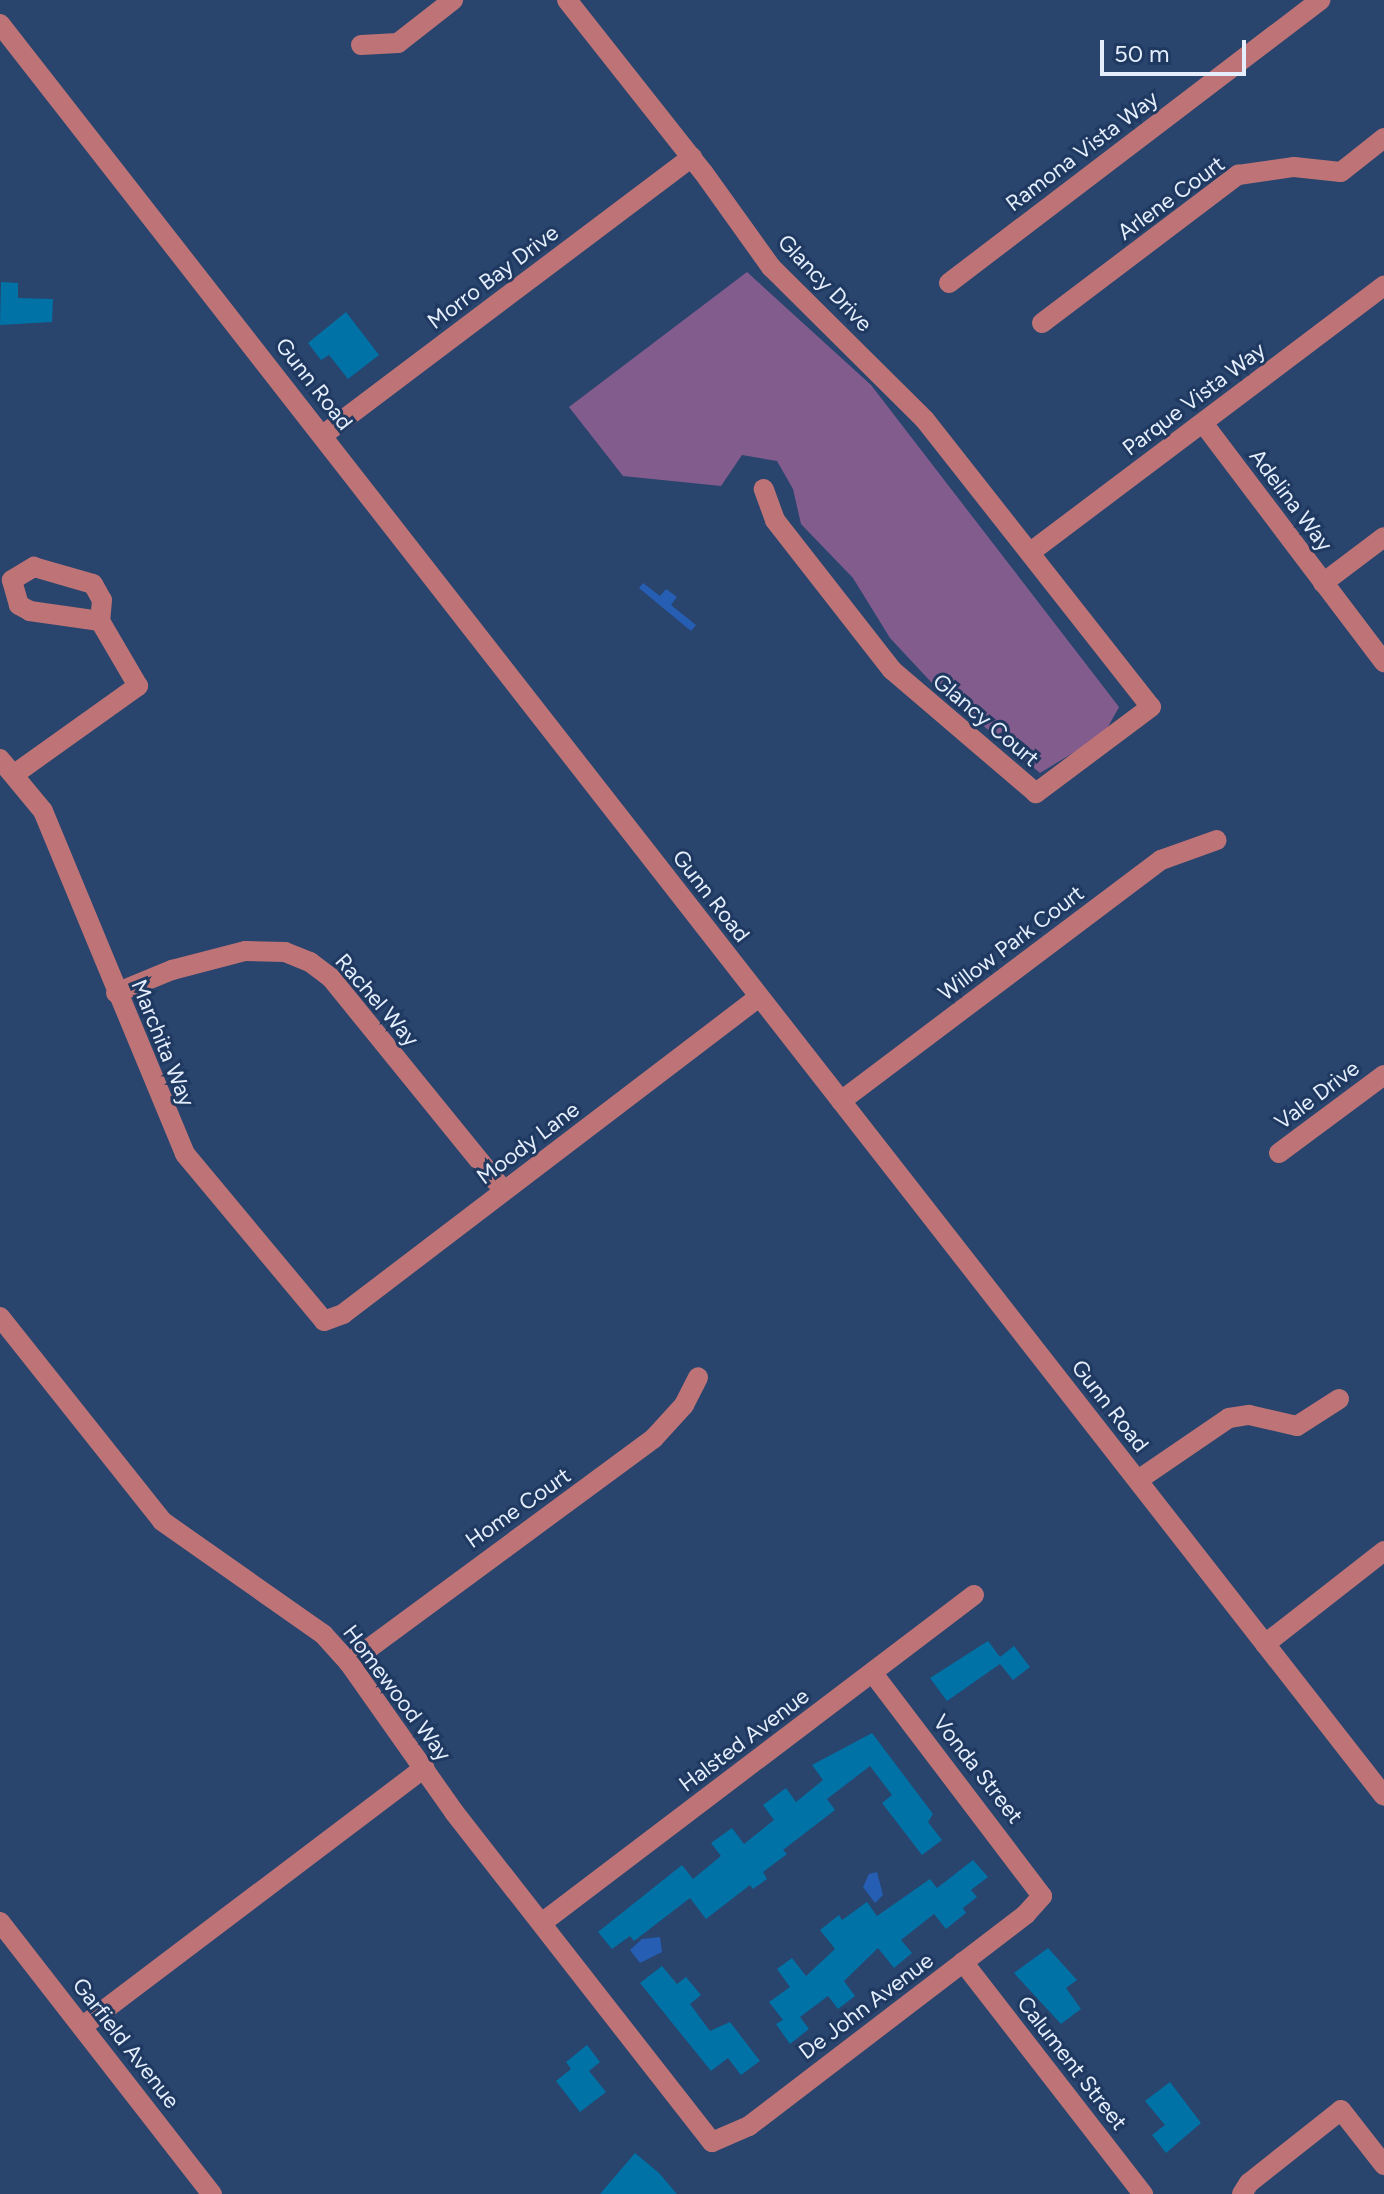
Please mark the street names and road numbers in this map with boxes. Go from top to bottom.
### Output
street label: Ramona Vista Way [1001,85,1163,217]
street label: Arlene Court [1112,150,1230,246]
street label: Morro Bay Drive [422,219,564,335]
street label: Glancy Drive [772,229,878,337]
street label: Gunn Road [270,333,358,435]
street label: Parque Vista Way [1117,337,1271,461]
street label: Adelina Way [1244,444,1338,556]
street label: Glancy Court [928,668,1044,772]
street label: Gunn Road [667,845,755,947]
street label: Willow Park Court [933,880,1089,1006]
street label: Rachel Way [330,948,424,1052]
street label: Marchita Way [126,976,200,1110]
street label: Vale Drive [1270,1055,1364,1135]
street label: Moody Lane [472,1096,584,1190]
street label: Gunn Road [1066,1355,1154,1457]
street label: Home Court [460,1462,576,1554]
street label: Homewood Way [337,1620,457,1766]
street label: Halsted Avenue [674,1683,814,1797]
street label: Vonda Street [927,1709,1029,1829]
street label: De John Avenue [794,1947,938,2065]
street label: Garfield Avenue [67,1973,185,2113]
street label: Calument Street [1012,1991,1132,2135]

